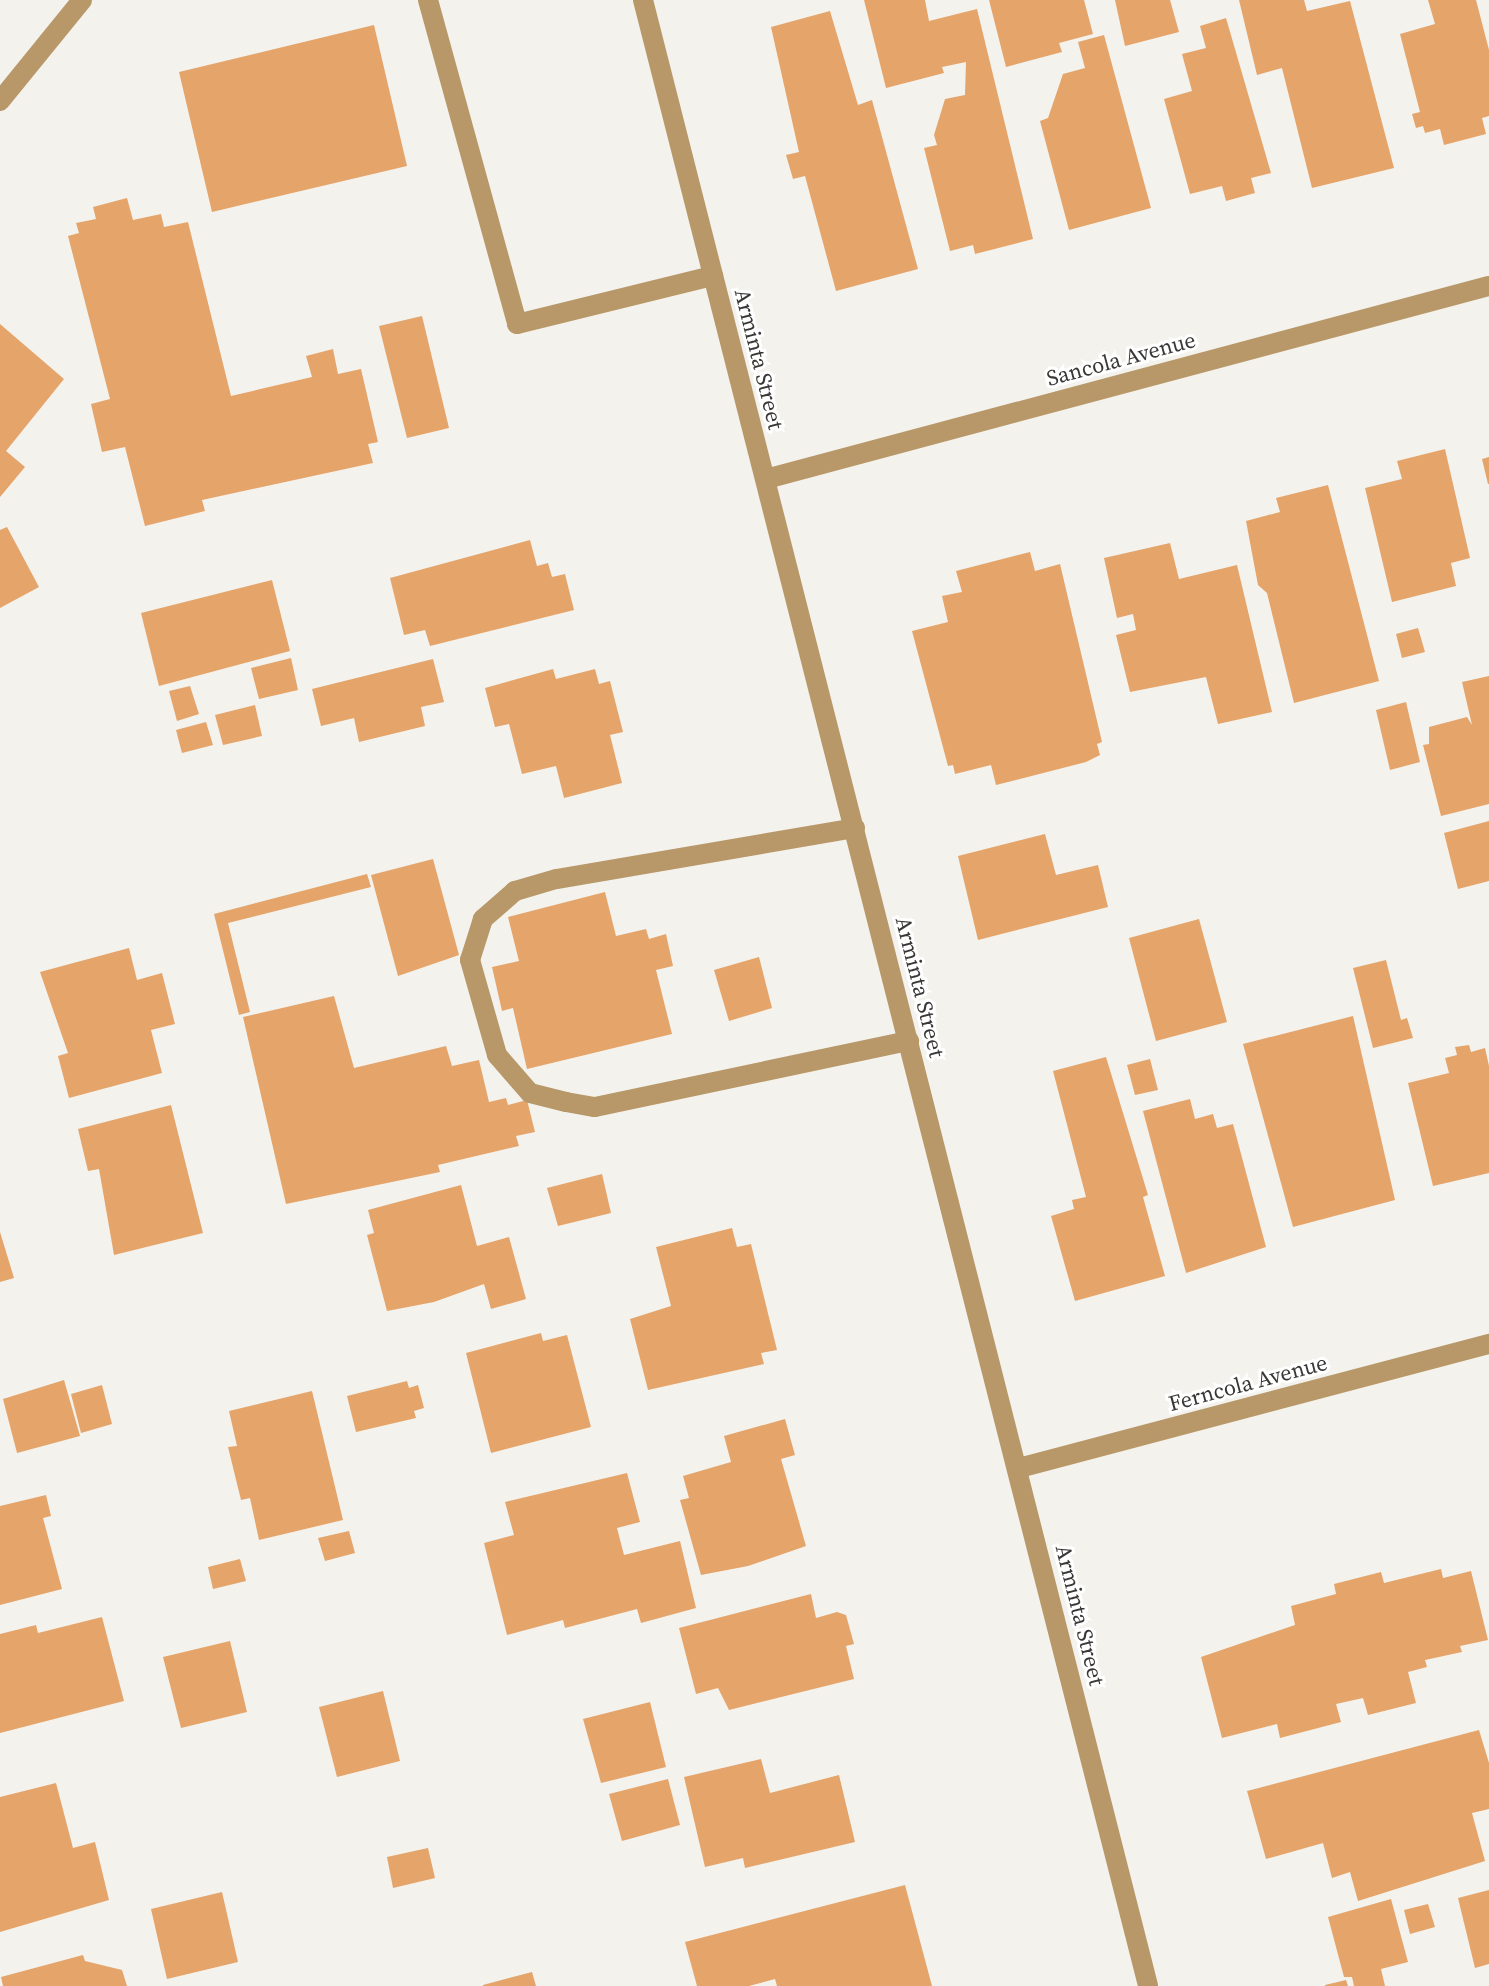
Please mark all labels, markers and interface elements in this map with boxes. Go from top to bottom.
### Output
street label: Arminta Street [729,286,789,432]
street label: Sancola Avenue [1044,326,1198,392]
street label: Arminta Street [890,914,950,1060]
street label: Ferncola Avenue [1166,1349,1330,1417]
street label: Arminta Street [1050,1542,1110,1688]

